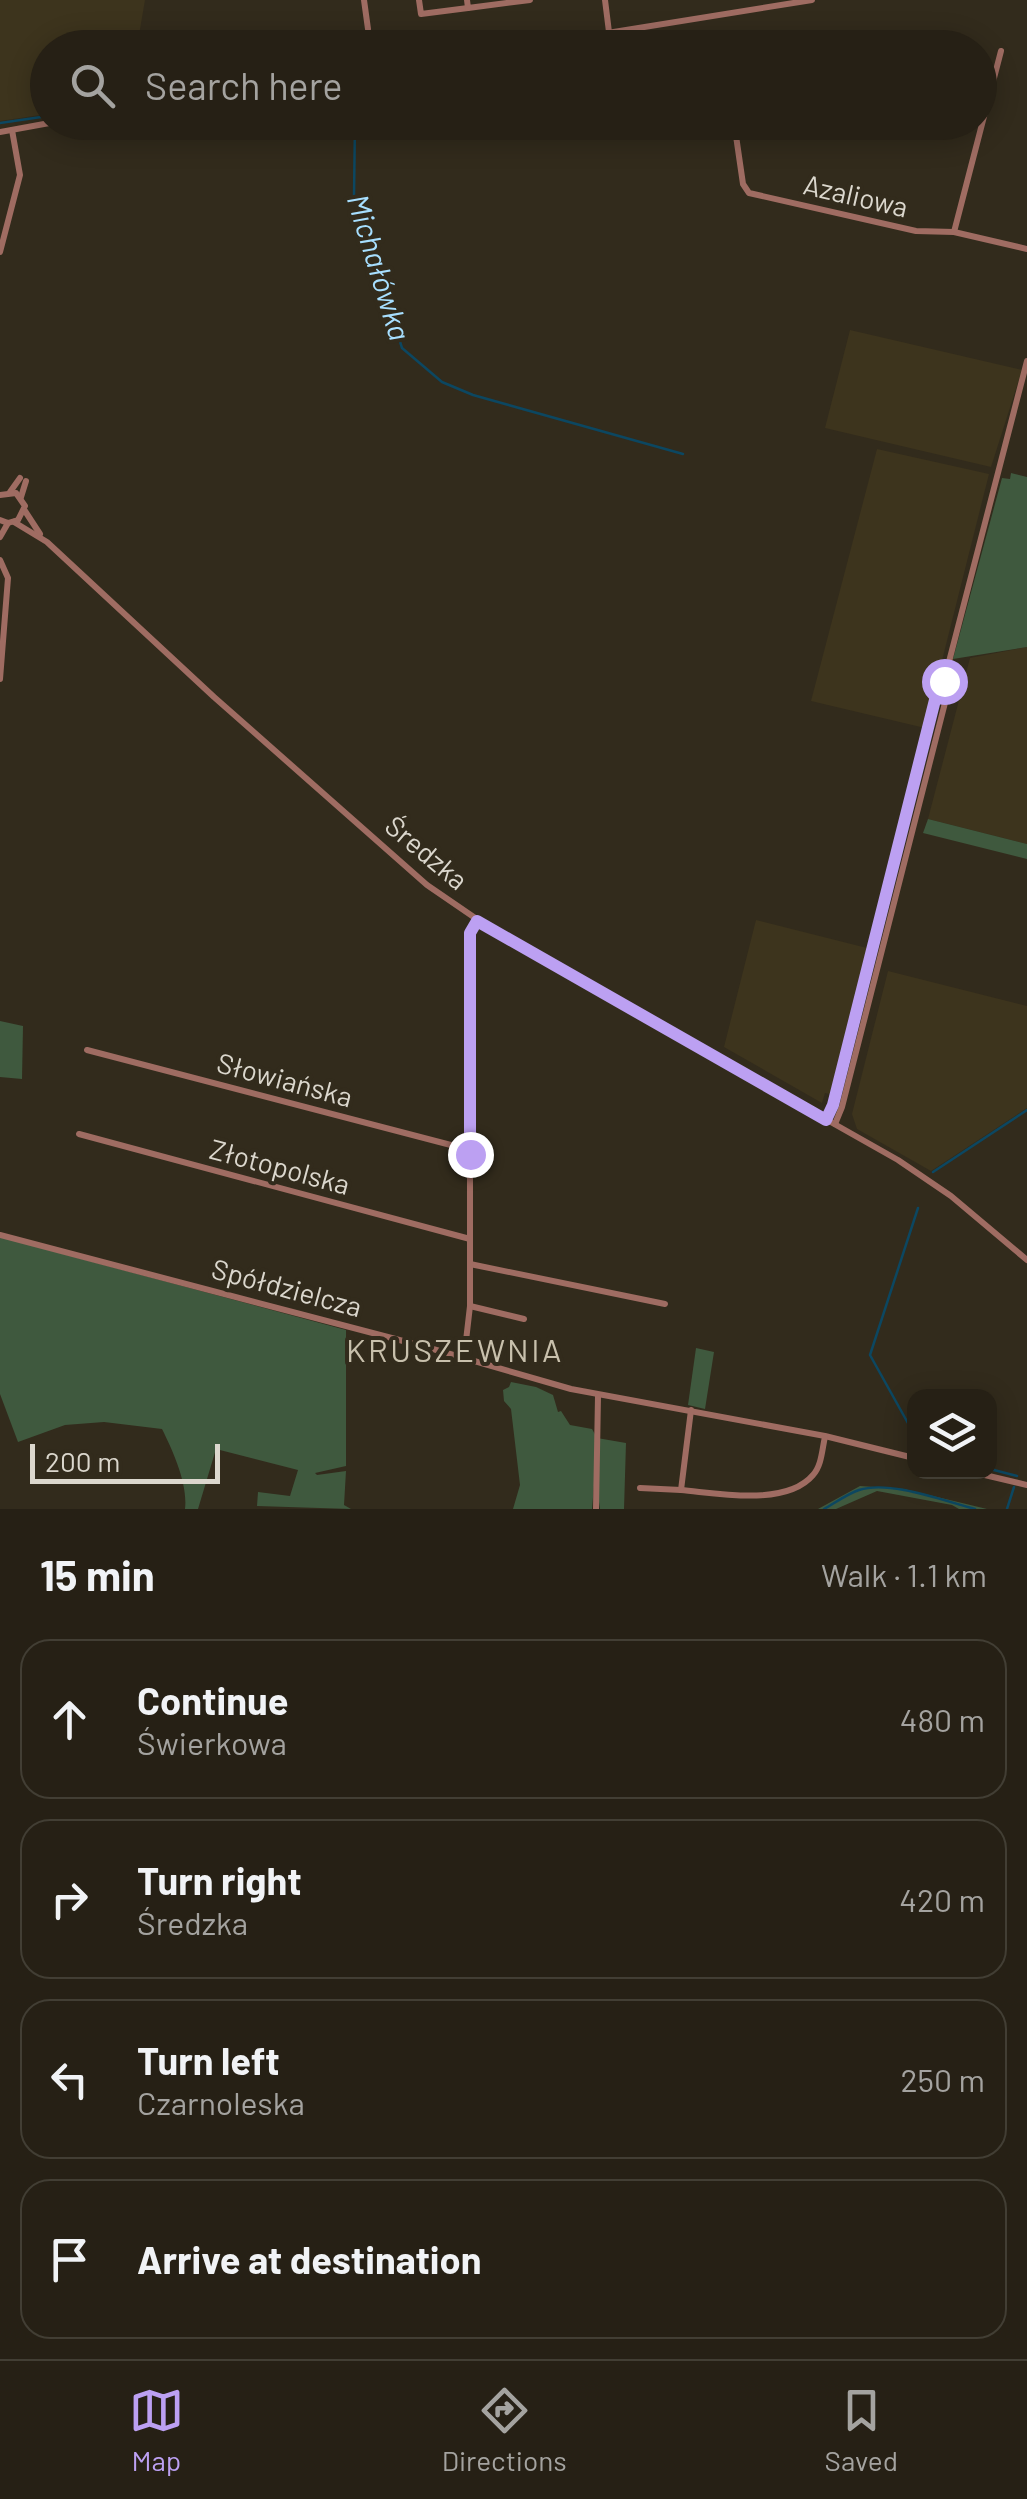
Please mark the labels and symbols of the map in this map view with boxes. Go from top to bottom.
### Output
street label: Azaliowa [800,166,912,224]
water label: Michałówka [341,190,419,344]
route start [922,659,968,705]
street label: Średzka [379,808,475,896]
street label: Słowiańska [214,1045,356,1113]
street label: Złotopolska [206,1131,354,1201]
route end [448,1132,494,1178]
street label: Spółdzielcza [208,1251,366,1323]
district label: KRUSZEWNIA [346,1330,564,1368]
scale bar [30,1439,220,1484]

